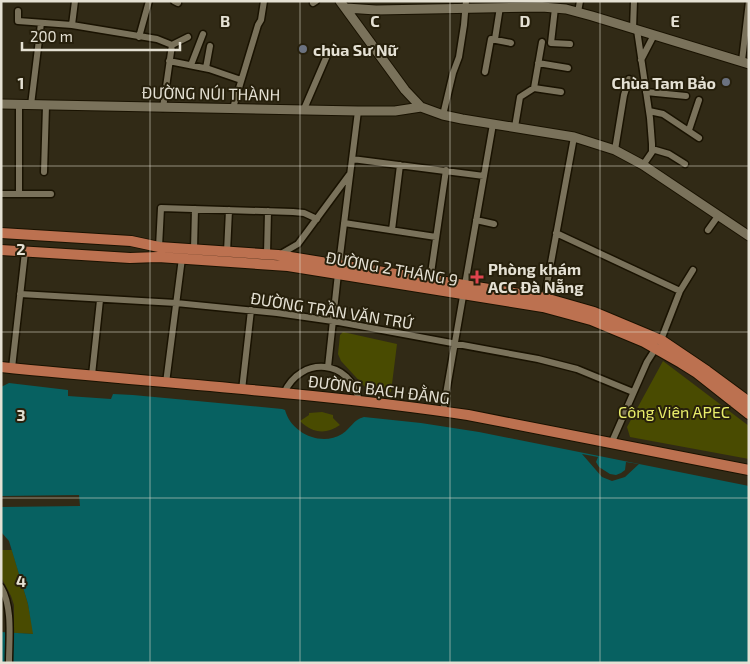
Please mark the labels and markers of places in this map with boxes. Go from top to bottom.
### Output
place label: chùa Sư Nữ [313,40,399,59]
marker: chùa Sư Nữ [297,43,309,55]
place label: Chùa Tam Bảo [612,73,716,92]
marker: Chùa Tam Bảo [720,76,732,88]
place label: Phòng khám ACC Đà Nẵng [488,259,584,296]
marker: Phòng khám ACC Đà Nẵng [470,270,484,284]

